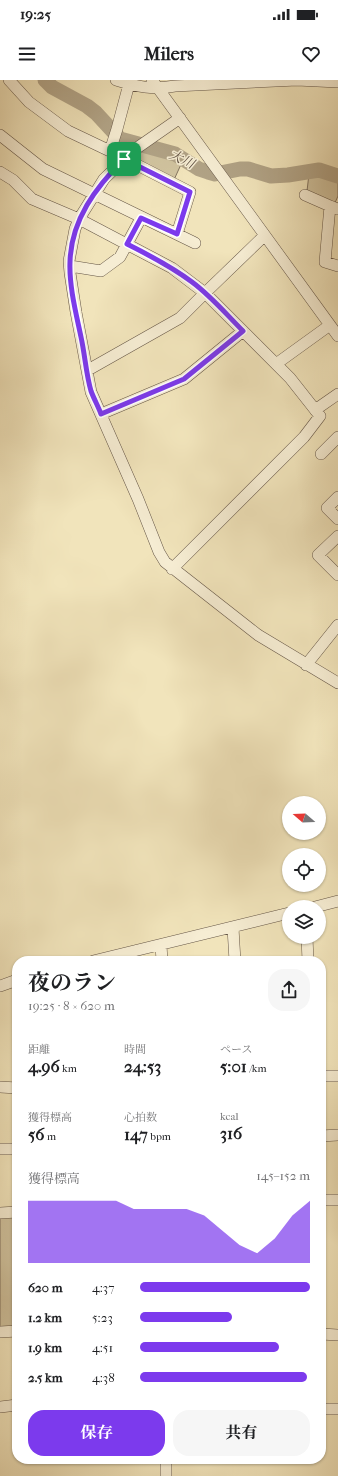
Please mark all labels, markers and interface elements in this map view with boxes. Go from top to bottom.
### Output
text: 19:25 [20,5,51,23]
icon: menu [16,43,38,65]
icon: heart [300,43,322,65]
text: Milers [144,44,194,65]
pin [107,142,141,176]
water label: 大川 [167,147,199,172]
icon: arrive [113,148,135,170]
north arrow [282,796,326,840]
map controls [282,796,326,944]
button: locate [282,848,326,892]
button: layers [282,900,326,944]
button: share [268,969,310,1011]
text: 夜のラン [28,970,116,996]
text: 19:25 · 8 × 620 m [28,998,115,1013]
text: 距離 [28,1043,50,1056]
text: 時間 [124,1043,146,1056]
text: ペース [220,1043,252,1056]
text: 4.96 [28,1056,60,1076]
text: 24:53 [124,1056,161,1076]
text: 5:01 [220,1056,247,1076]
text: km [60,1062,77,1075]
text: /km [247,1062,267,1075]
text: kcal [220,1110,239,1123]
text: 獲得標高 [28,1111,72,1124]
text: 心拍数 [124,1111,157,1124]
text: 316 [220,1123,242,1143]
text: 56 [28,1124,45,1144]
text: 147 [124,1124,148,1144]
text: m [45,1130,56,1143]
text: bpm [148,1130,171,1143]
text: 145–152 m [256,1168,310,1183]
text: 獲得標高 [28,1171,80,1186]
text: 620 m [28,1280,63,1295]
text: 4:37 [92,1280,114,1295]
text: 1.2 km [28,1310,62,1325]
text: 5:23 [92,1310,113,1325]
text: 1.9 km [28,1340,62,1355]
text: 4:51 [92,1340,113,1355]
text: 2.5 km [28,1370,63,1385]
text: 4:38 [92,1370,115,1385]
button: 保存 [28,1410,165,1456]
button: 共有 [173,1410,310,1456]

